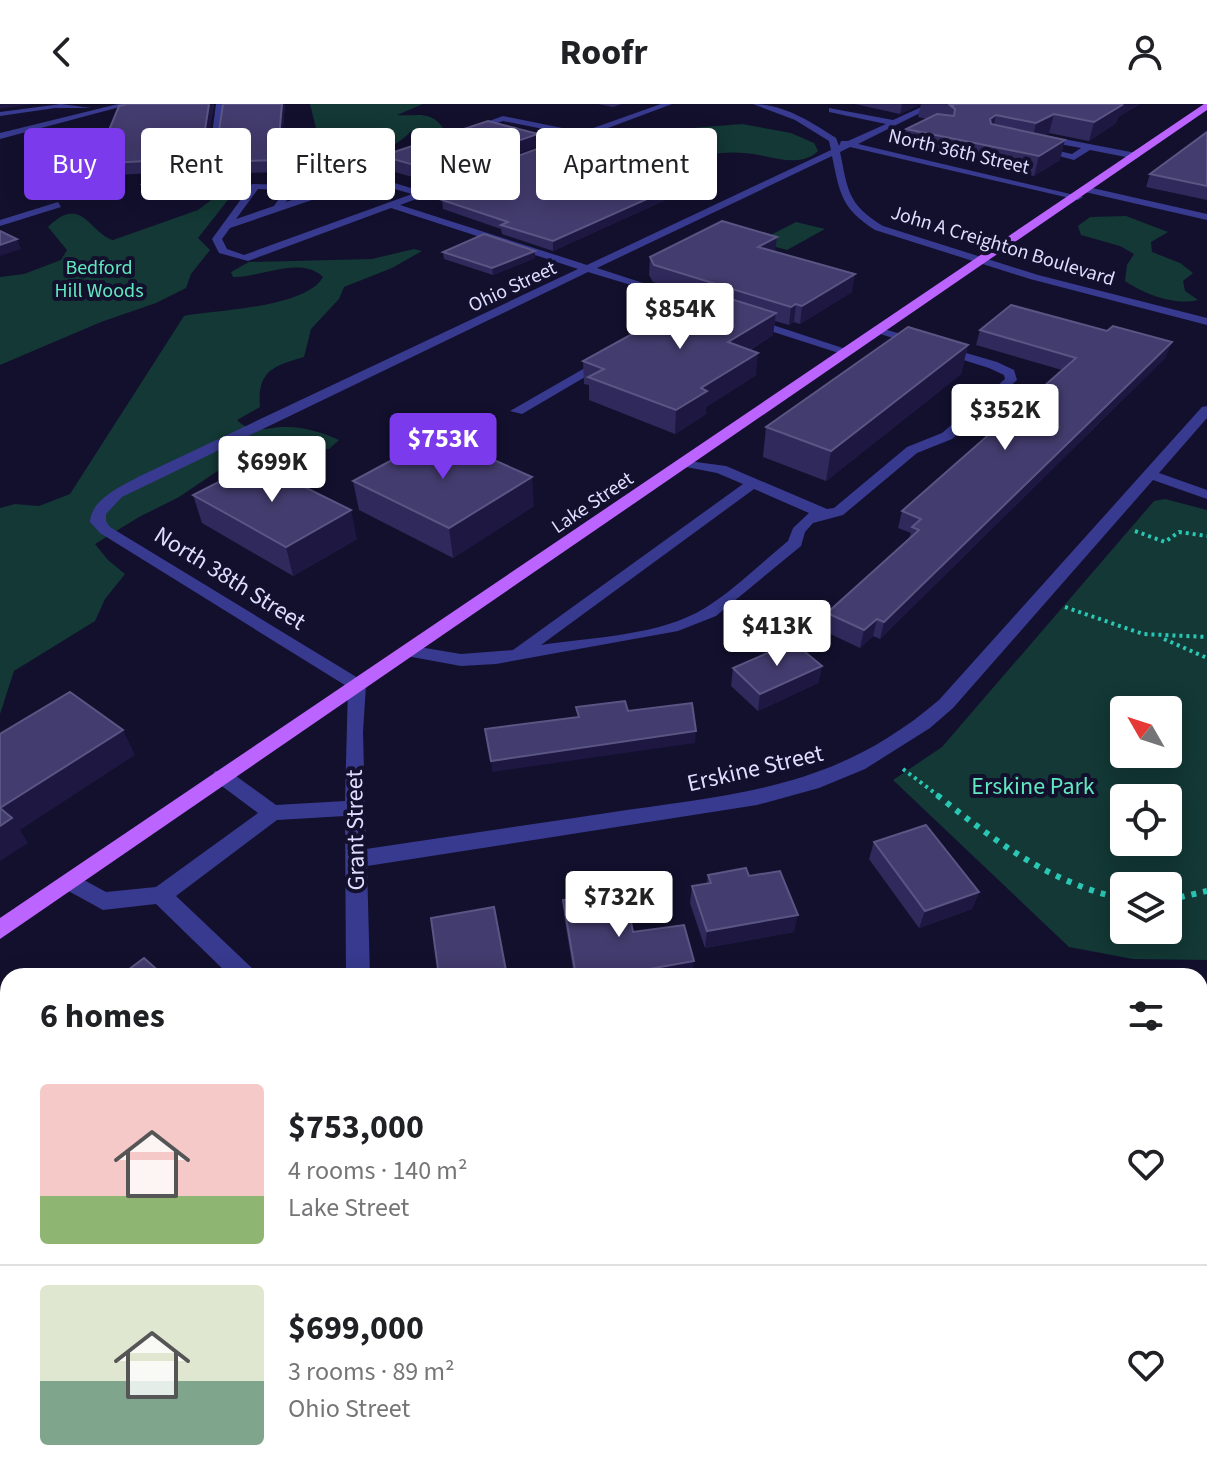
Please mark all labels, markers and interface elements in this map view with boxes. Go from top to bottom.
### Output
text: Roofr [559,27,648,78]
icon: back [40,30,84,74]
icon: person [1123,30,1167,74]
street label: North 36th Street [885,122,1032,182]
chip: Buy [24,128,125,200]
chip: Rent [141,128,251,200]
chip: Filters [267,128,395,200]
chip: New [411,128,520,200]
chip: Apartment [536,128,717,200]
street label: John A Creighton Boulevard [887,199,1118,293]
park label: Bedford Hill Woods [54,254,144,305]
street label: Ohio Street [464,254,561,319]
pin: $854K [624,283,736,351]
text: $854K [645,290,715,327]
pin: $352K [949,384,1061,452]
text: $352K [970,391,1040,428]
pin: $753K [387,413,499,481]
text: $753K [408,420,478,457]
pin: $699K [216,436,328,504]
text: $699K [237,443,307,480]
street label: Lake Street [546,465,639,541]
street label: North 38th Street [147,518,312,639]
pin: $413K [721,600,833,668]
text: $413K [742,607,812,644]
north arrow [1110,696,1182,768]
map controls [1110,696,1182,944]
street label: Erskine Street [684,736,827,801]
street label: Grant Street [337,769,374,891]
park label: Erskine Park [971,769,1095,804]
button: locate [1110,784,1182,856]
pin: $732K [563,871,675,939]
button: layers [1110,872,1182,944]
text: $732K [584,878,654,915]
text: 6 homes [40,992,165,1041]
icon: filters [1124,994,1168,1038]
text: $753,000 [288,1103,424,1152]
icon: home [104,1116,200,1212]
icon: heart [1124,1142,1168,1186]
text: 4 rooms · 140 m² [288,1152,467,1189]
text: Lake Street [288,1189,409,1226]
text: $699,000 [288,1304,424,1353]
icon: home [104,1317,200,1413]
icon: heart [1124,1343,1168,1387]
text: 3 rooms · 89 m² [288,1353,455,1390]
text: Ohio Street [288,1390,410,1427]

